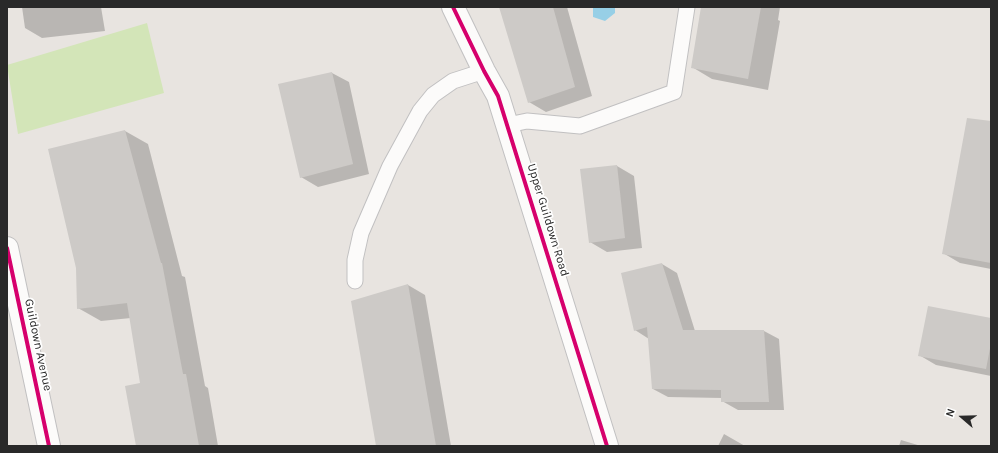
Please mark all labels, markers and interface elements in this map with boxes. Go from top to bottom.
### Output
street label: Upper Guildown Road [524,162,572,278]
street label: Guildown Avenue [21,298,55,392]
north arrow [942,397,982,437]
text: N [943,407,958,419]

